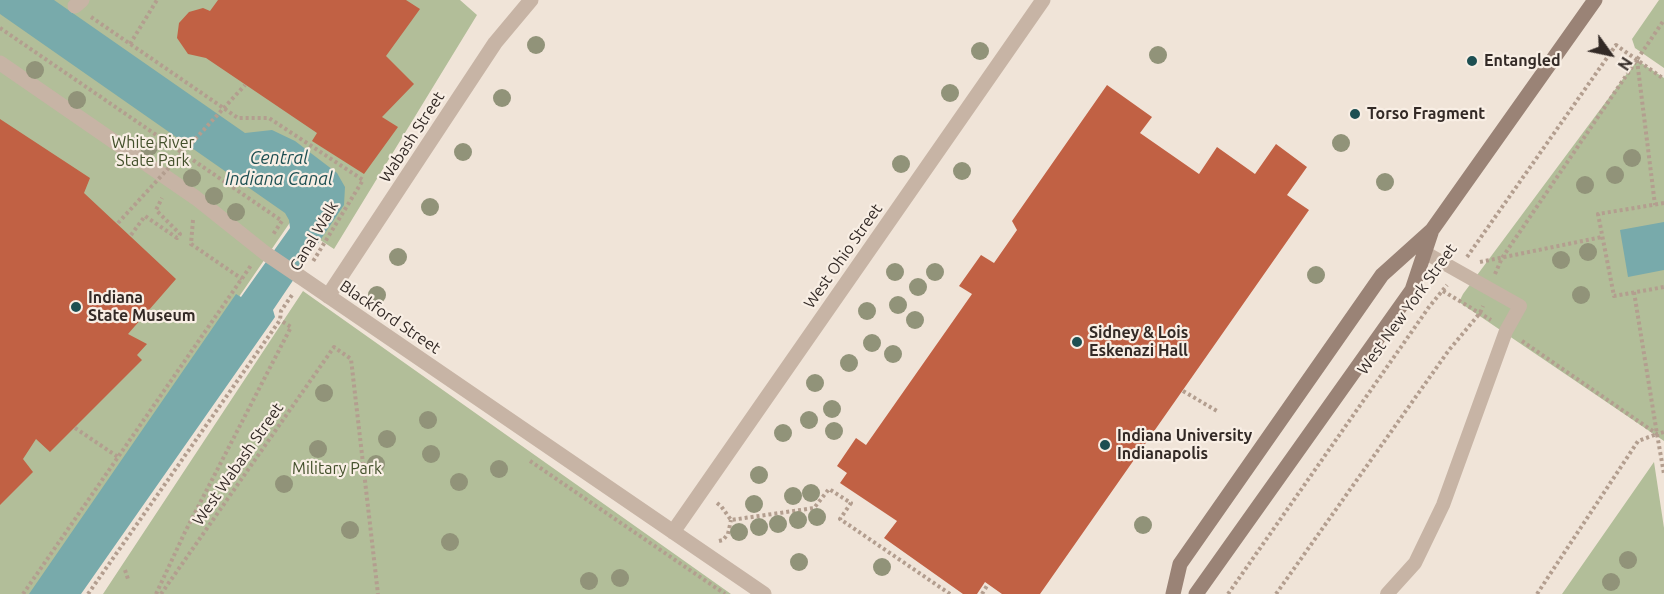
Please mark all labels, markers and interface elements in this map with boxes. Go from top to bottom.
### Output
north arrow [1580,24,1640,84]
place label: Entangled [1484,51,1561,71]
marker: Entangled [1465,54,1479,68]
text: N [1614,54,1636,74]
street label: Wabash Street [375,88,449,186]
place label: Torso Fragment [1367,104,1485,124]
marker: Torso Fragment [1348,107,1362,121]
park label: White River State Park [111,133,195,171]
water label: Central Indiana Canal [225,147,333,190]
street label: Canal Walk [286,198,342,274]
street label: West Ohio Street [800,200,886,312]
street label: West New York Street [1353,240,1461,378]
street label: Blackford Street [336,276,444,358]
place label: Indiana State Museum [88,288,196,326]
marker: Indiana State Museum [69,300,83,314]
place label: Sidney & Lois Eskenazi Hall [1089,323,1188,361]
marker: Sidney & Lois Eskenazi Hall [1070,335,1084,349]
street label: West Wabash Street [189,399,287,529]
place label: Indiana University Indianapolis [1117,426,1252,464]
marker: Indiana University Indianapolis [1098,438,1112,452]
park label: Military Park [292,459,382,479]

